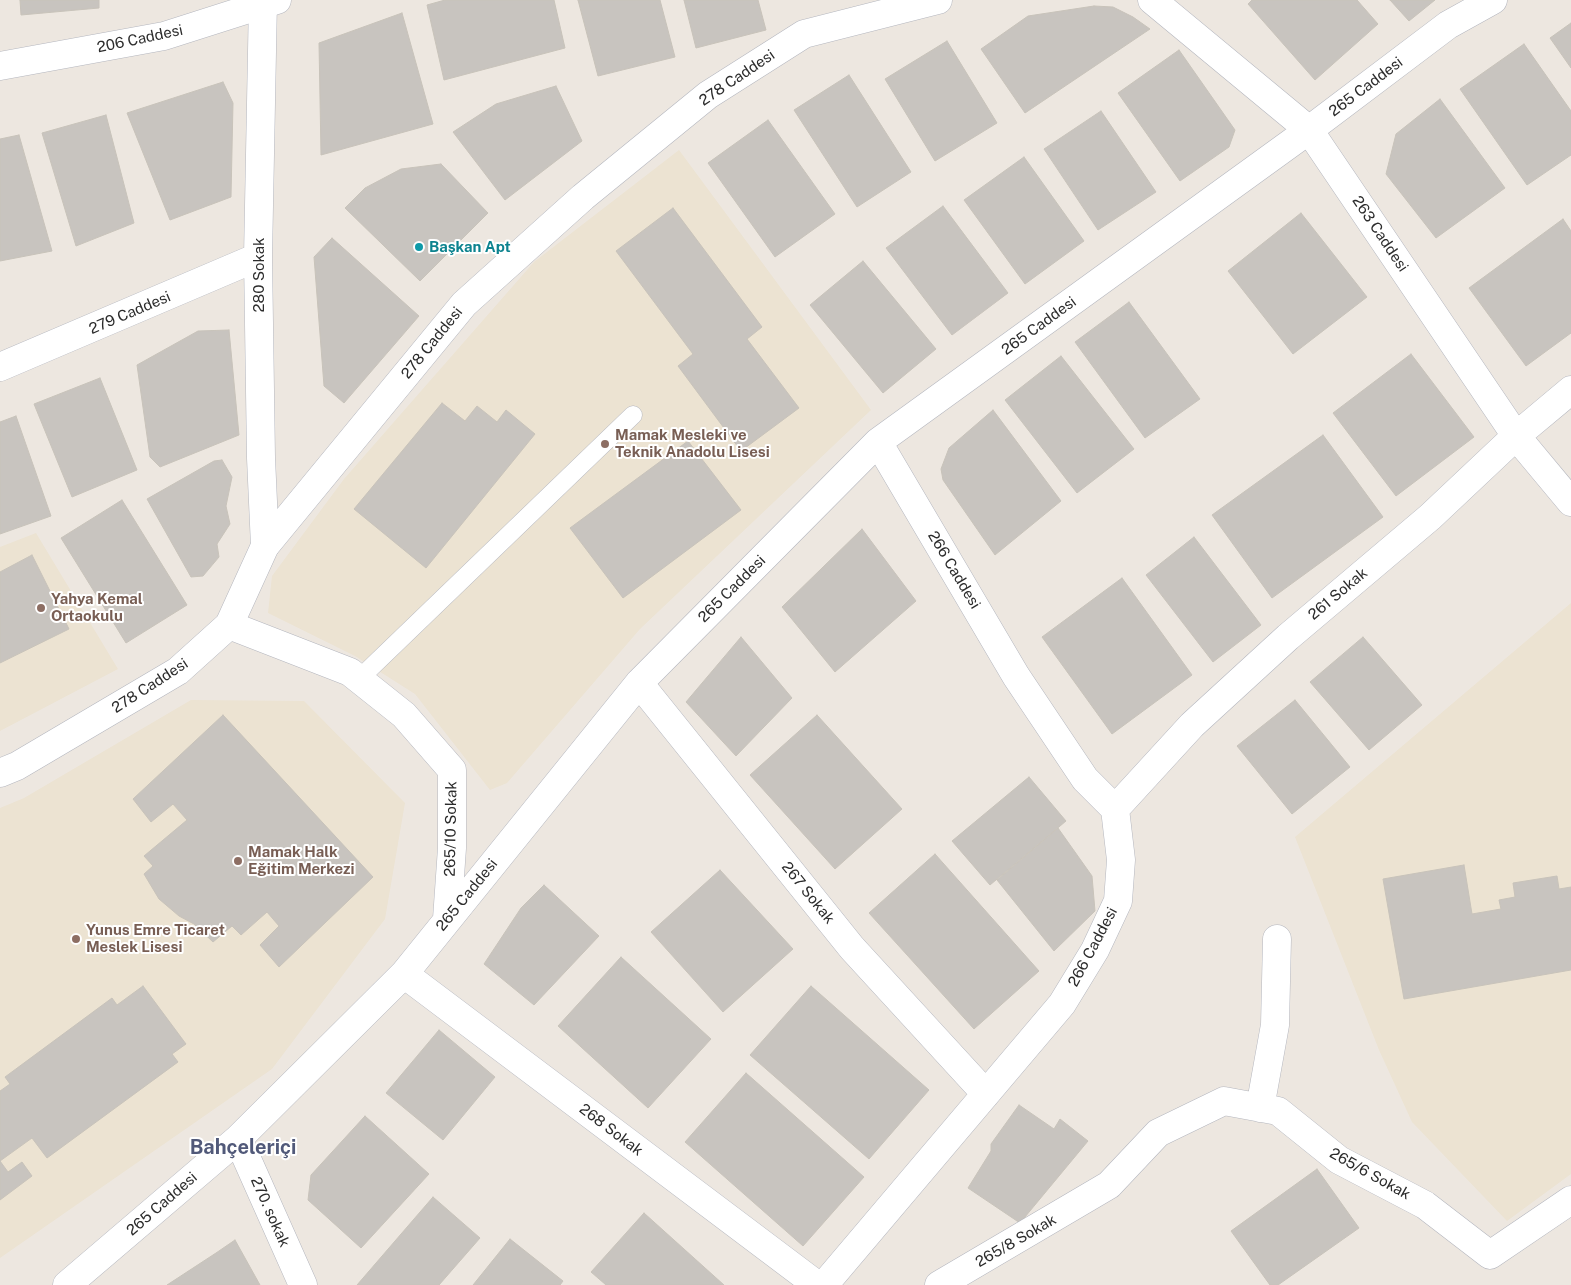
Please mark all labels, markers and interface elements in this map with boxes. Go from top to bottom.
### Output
street label: 206 Caddesi [95,21,185,57]
street label: 278 Caddesi [696,46,778,110]
street label: 265 Caddesi [1326,53,1406,121]
street label: 263 Caddesi [1348,193,1412,275]
street label: 280 Sokak [250,238,268,312]
place label: Başkan Apt [429,238,511,256]
marker: Başkan Apt [413,241,425,253]
street label: 279 Caddesi [87,288,173,338]
street label: 265 Caddesi [998,293,1080,359]
street label: 278 Caddesi [398,303,466,383]
place label: Mamak Mesleki ve Teknik Anadolu Lisesi [615,426,770,461]
marker: Mamak Mesleki ve Teknik Anadolu Lisesi [599,438,611,450]
street label: 266 Caddesi [924,528,984,612]
street label: 265 Caddesi [695,552,769,626]
street label: 261 Sokak [1305,564,1371,624]
place label: Yahya Kemal Ortaokulu [51,590,143,625]
marker: Yahya Kemal Ortaokulu [35,602,47,614]
street label: 278 Caddesi [109,655,191,717]
street label: 265/10 Sokak [441,781,461,877]
place label: Mamak Halk Eğitim Merkezi [248,843,354,878]
marker: Mamak Halk Eğitim Merkezi [232,855,244,867]
street label: 265 Caddesi [432,855,502,935]
street label: 267 Sokak [778,859,838,927]
street label: 266 Caddesi [1065,904,1121,990]
place label: Yunus Emre Ticaret Meslek Lisesi [86,921,225,956]
marker: Yunus Emre Ticaret Meslek Lisesi [70,933,82,945]
street label: 268 Sokak [576,1100,646,1160]
district label: Bahçeleriçi [190,1136,296,1160]
street label: 265/6 Sokak [1326,1144,1414,1204]
street label: 265 Caddesi [123,1168,201,1240]
street label: 270. sokak [247,1174,293,1250]
street label: 265/8 Sokak [973,1211,1059,1271]

